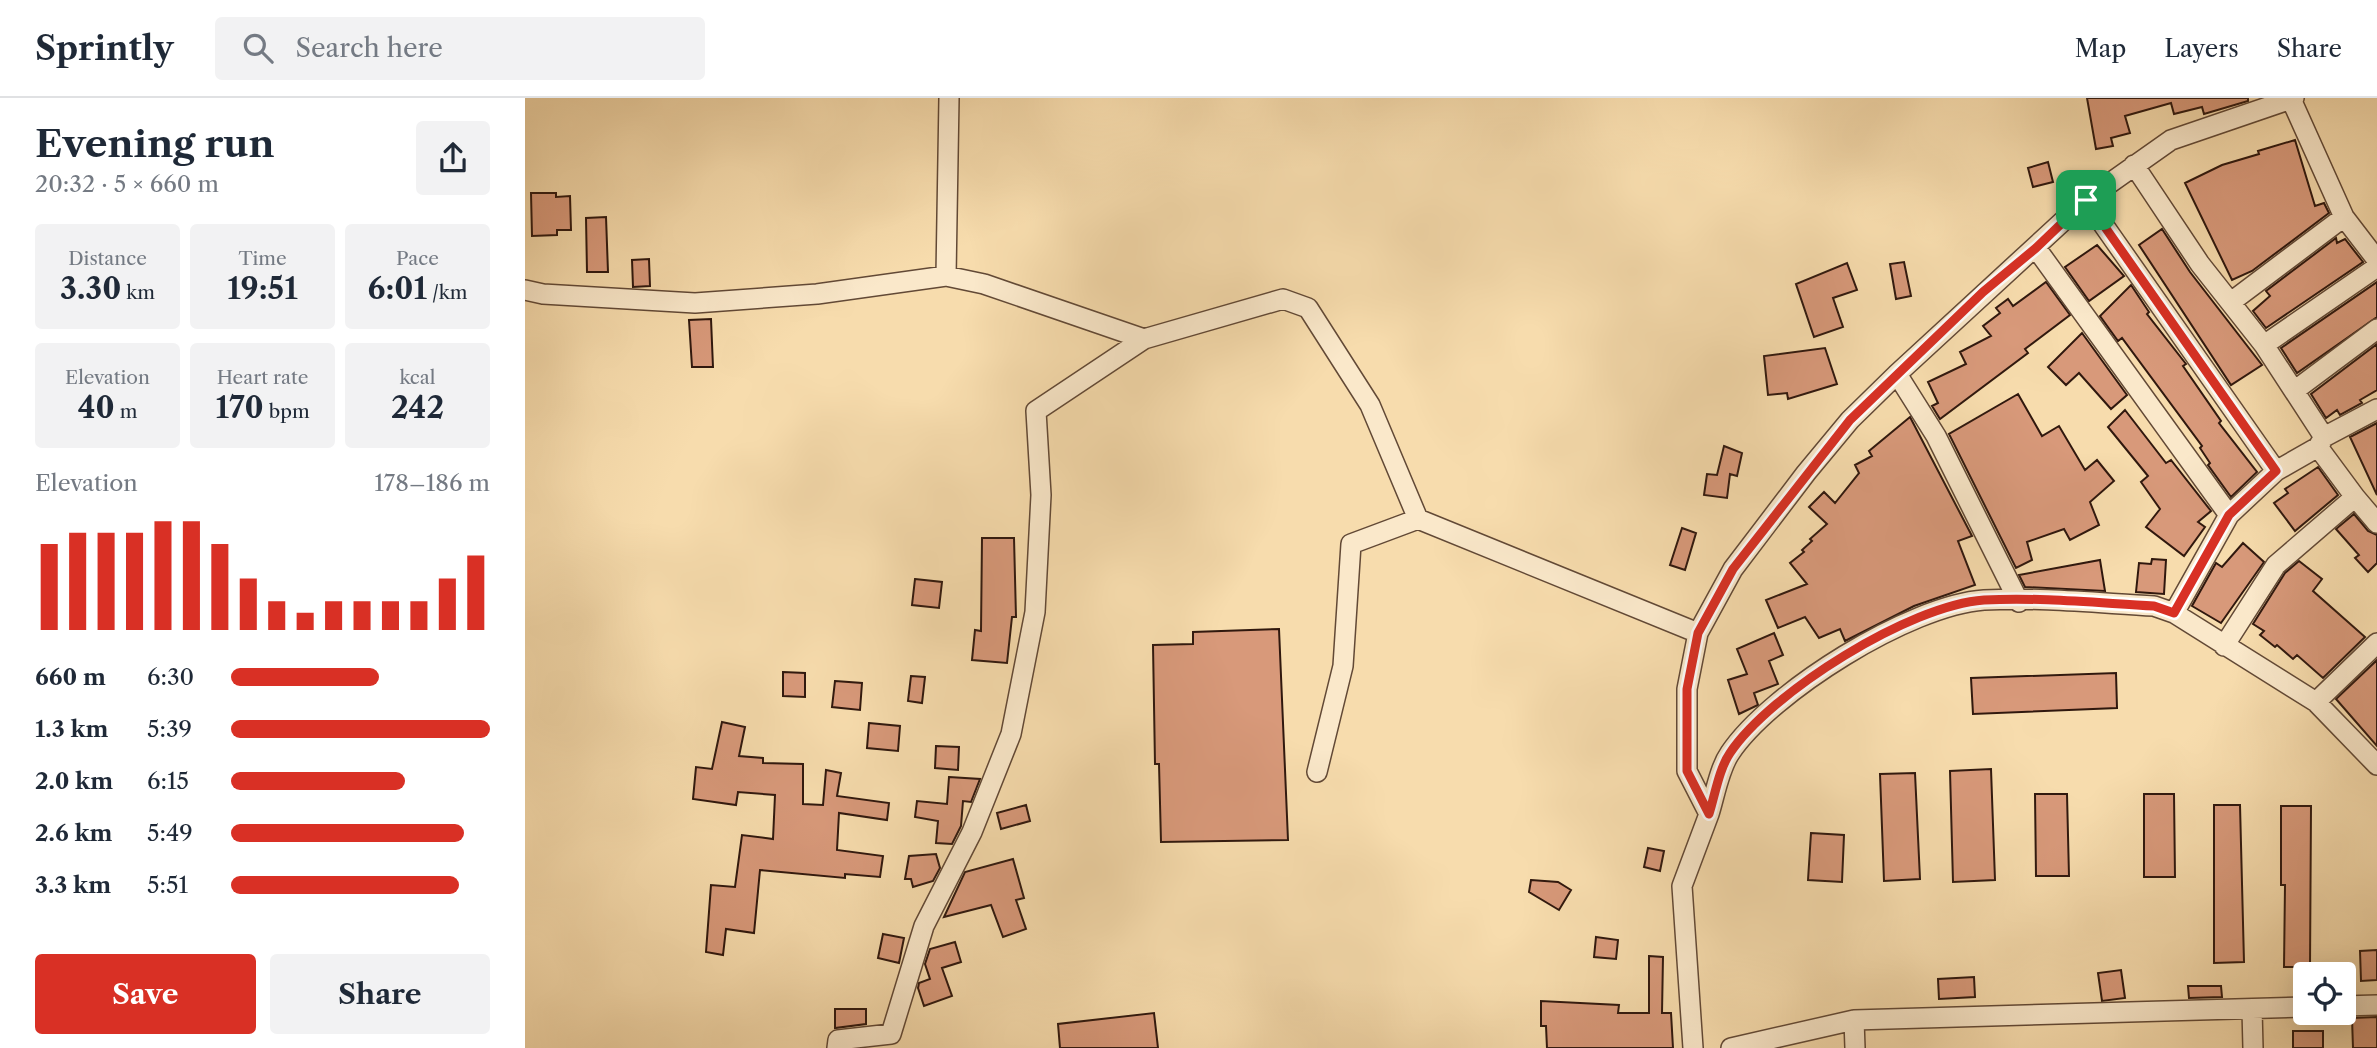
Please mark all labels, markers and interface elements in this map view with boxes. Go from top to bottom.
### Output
search box [215,17,705,80]
text: Sprintly [35,28,173,69]
icon: search [239,29,277,67]
text: Search here [295,32,443,64]
text: Map [2075,34,2126,63]
text: Layers [2164,34,2239,63]
text: Share [2277,34,2342,63]
text: Evening run [35,120,275,167]
button: share [416,121,490,195]
text: 20:32 · 5 × 660 m [35,170,219,198]
pin [2056,170,2116,230]
icon: arrive [2067,181,2105,219]
text: Distance [68,247,147,270]
text: Time [238,247,287,270]
text: Pace [396,247,439,270]
text: 3.30 [60,270,121,307]
text: 19:51 [227,270,298,307]
text: 6:01 [367,270,427,307]
text: km [121,281,155,304]
text: /km [427,281,468,304]
text: Elevation [65,366,150,389]
text: Heart rate [217,366,308,389]
text: kcal [400,366,435,389]
text: 40 [78,389,115,426]
text: 170 [215,389,264,426]
text: 242 [391,389,444,426]
text: m [115,400,137,423]
text: bpm [264,400,310,423]
text: Elevation [35,469,138,497]
text: 178–186 m [374,469,490,497]
text: 660 m [35,663,106,691]
text: 6:30 [147,663,194,691]
text: 1.3 km [35,715,109,743]
text: 5:39 [147,715,192,743]
text: 2.0 km [35,767,113,795]
text: 6:15 [147,767,189,795]
text: 2.6 km [35,819,113,847]
text: 5:49 [147,819,193,847]
text: 3.3 km [35,871,111,899]
text: 5:51 [147,871,188,899]
button: Save [35,954,256,1034]
button: Share [270,954,490,1034]
map controls [2293,962,2356,1025]
button: locate [2293,962,2356,1025]

